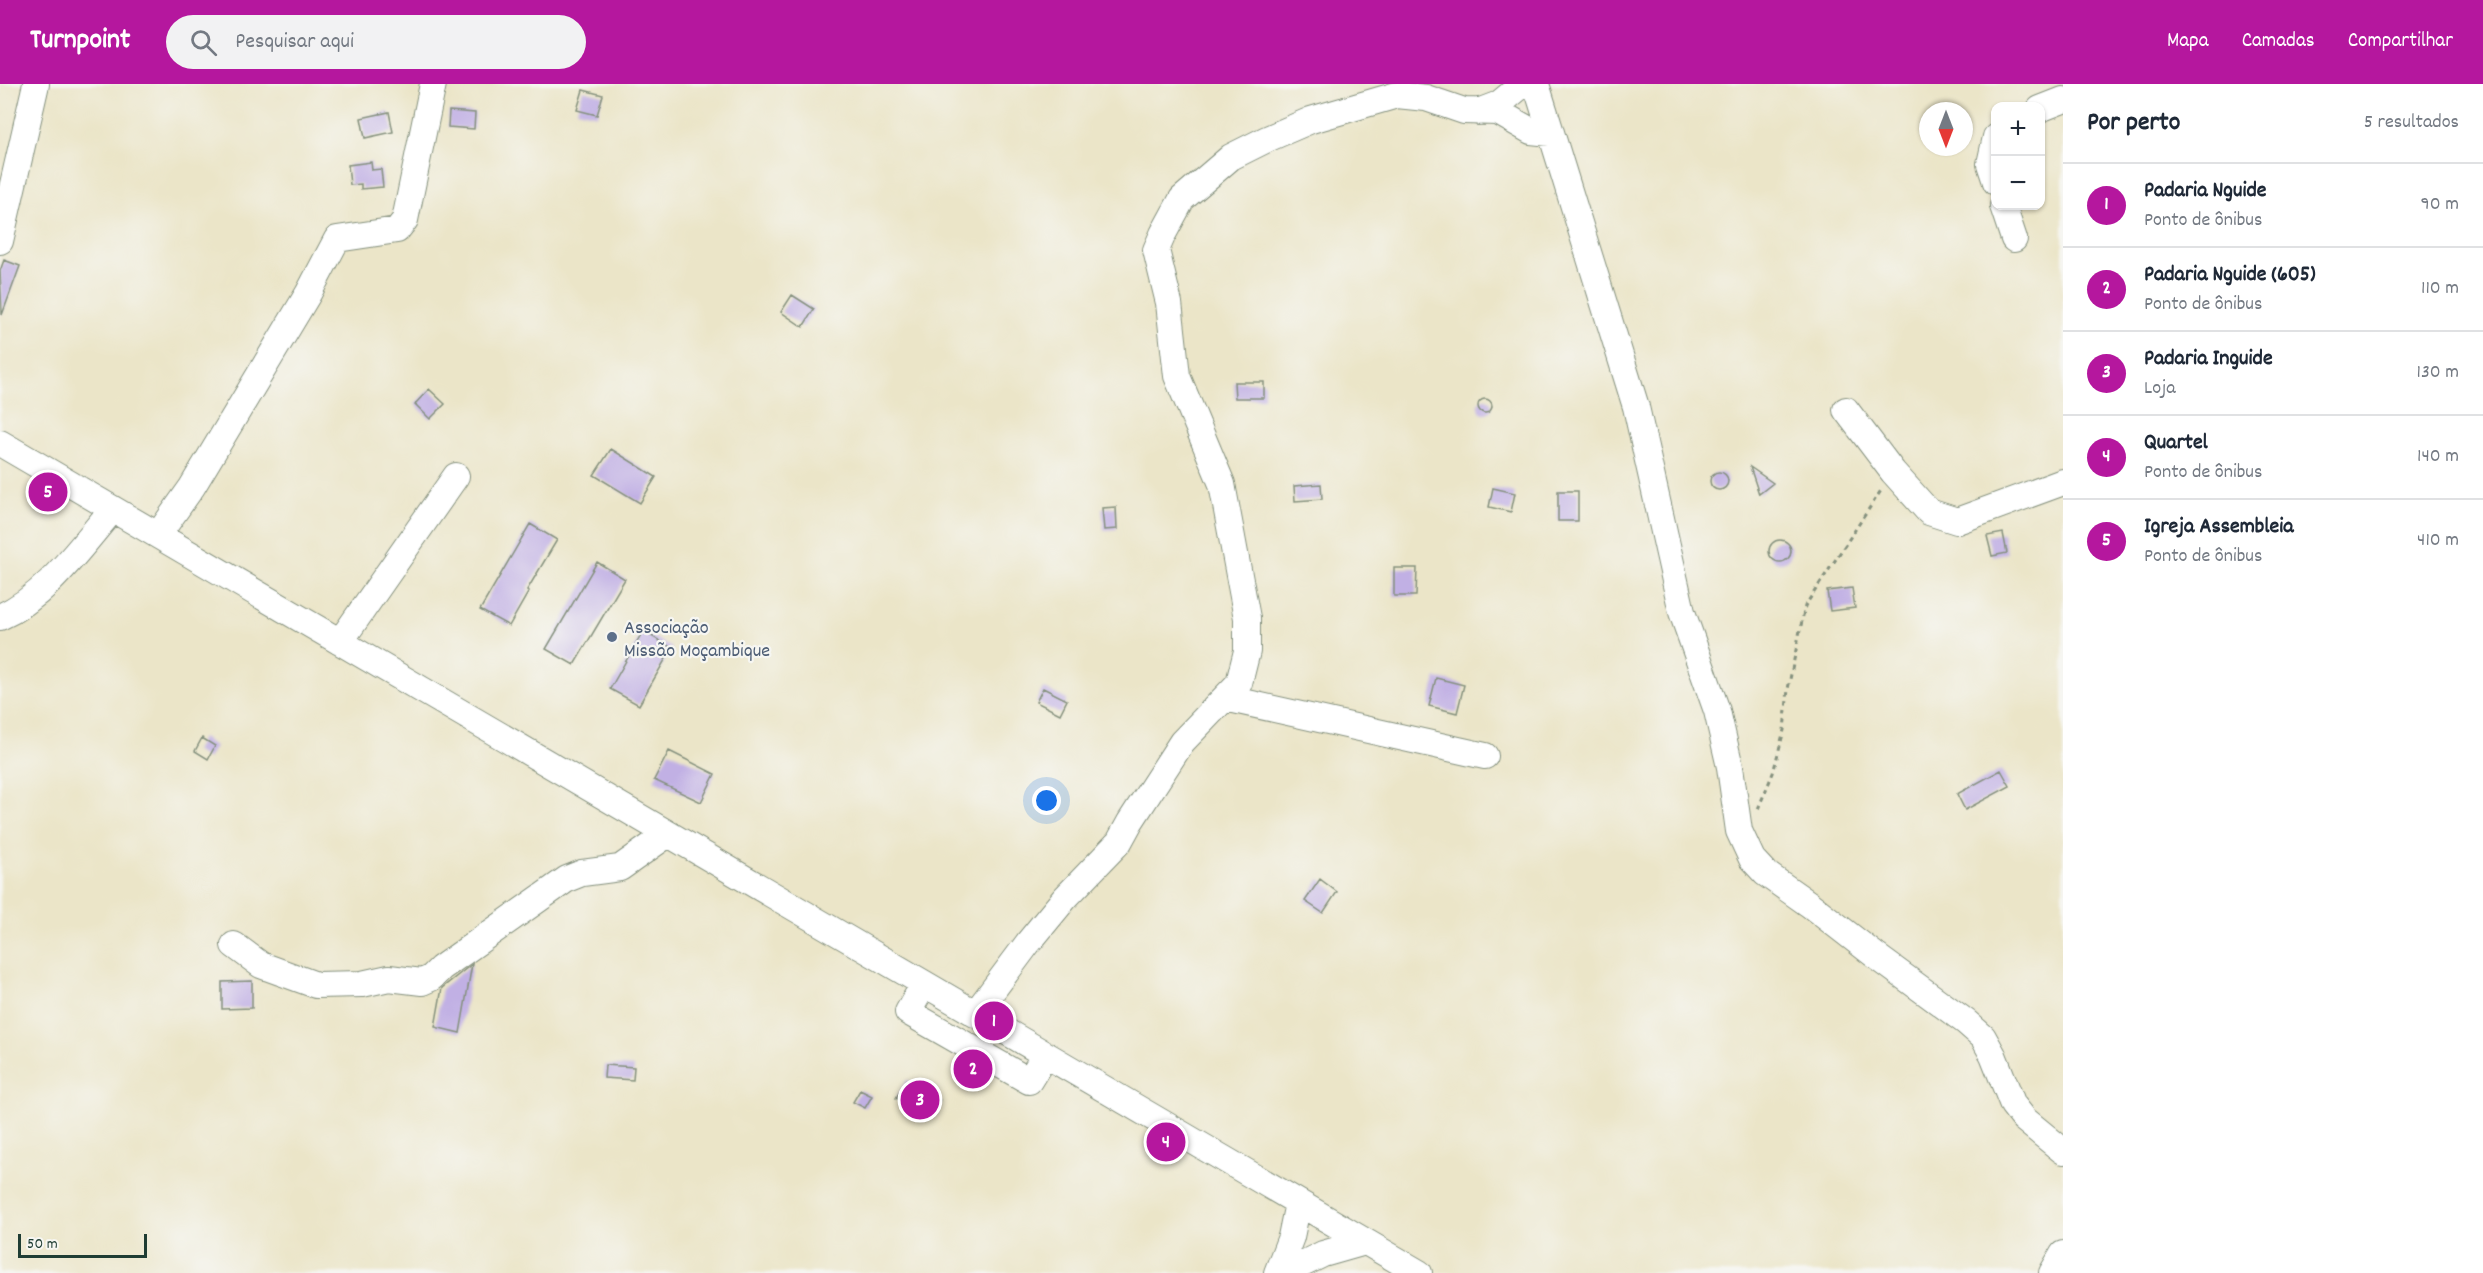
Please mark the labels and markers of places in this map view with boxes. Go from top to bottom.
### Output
pin: 5 [28,470,68,514]
place label: Associação Missão Moçambique [624,615,770,666]
marker: Associação Missão Moçambique [605,630,619,644]
pin: 1 [974,998,1014,1044]
pin: 2 [954,1046,992,1092]
pin: 3 [900,1078,940,1122]
pin: 4 [1146,1120,1186,1164]

